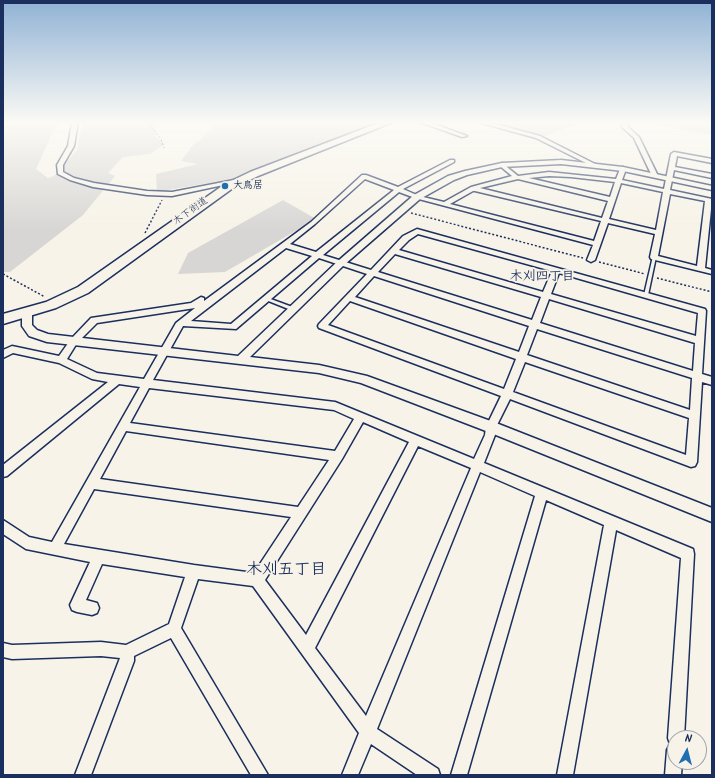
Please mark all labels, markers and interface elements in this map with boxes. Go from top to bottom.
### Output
place label: 大鳥居 [233,180,263,192]
marker: 大鳥居 [220,181,230,191]
street label: 木下街道 [171,195,211,229]
district label: 木刈四丁目 [510,270,574,286]
district label: 木刈五丁目 [246,561,326,581]
north arrow [667,730,707,770]
text: N [684,730,693,748]

